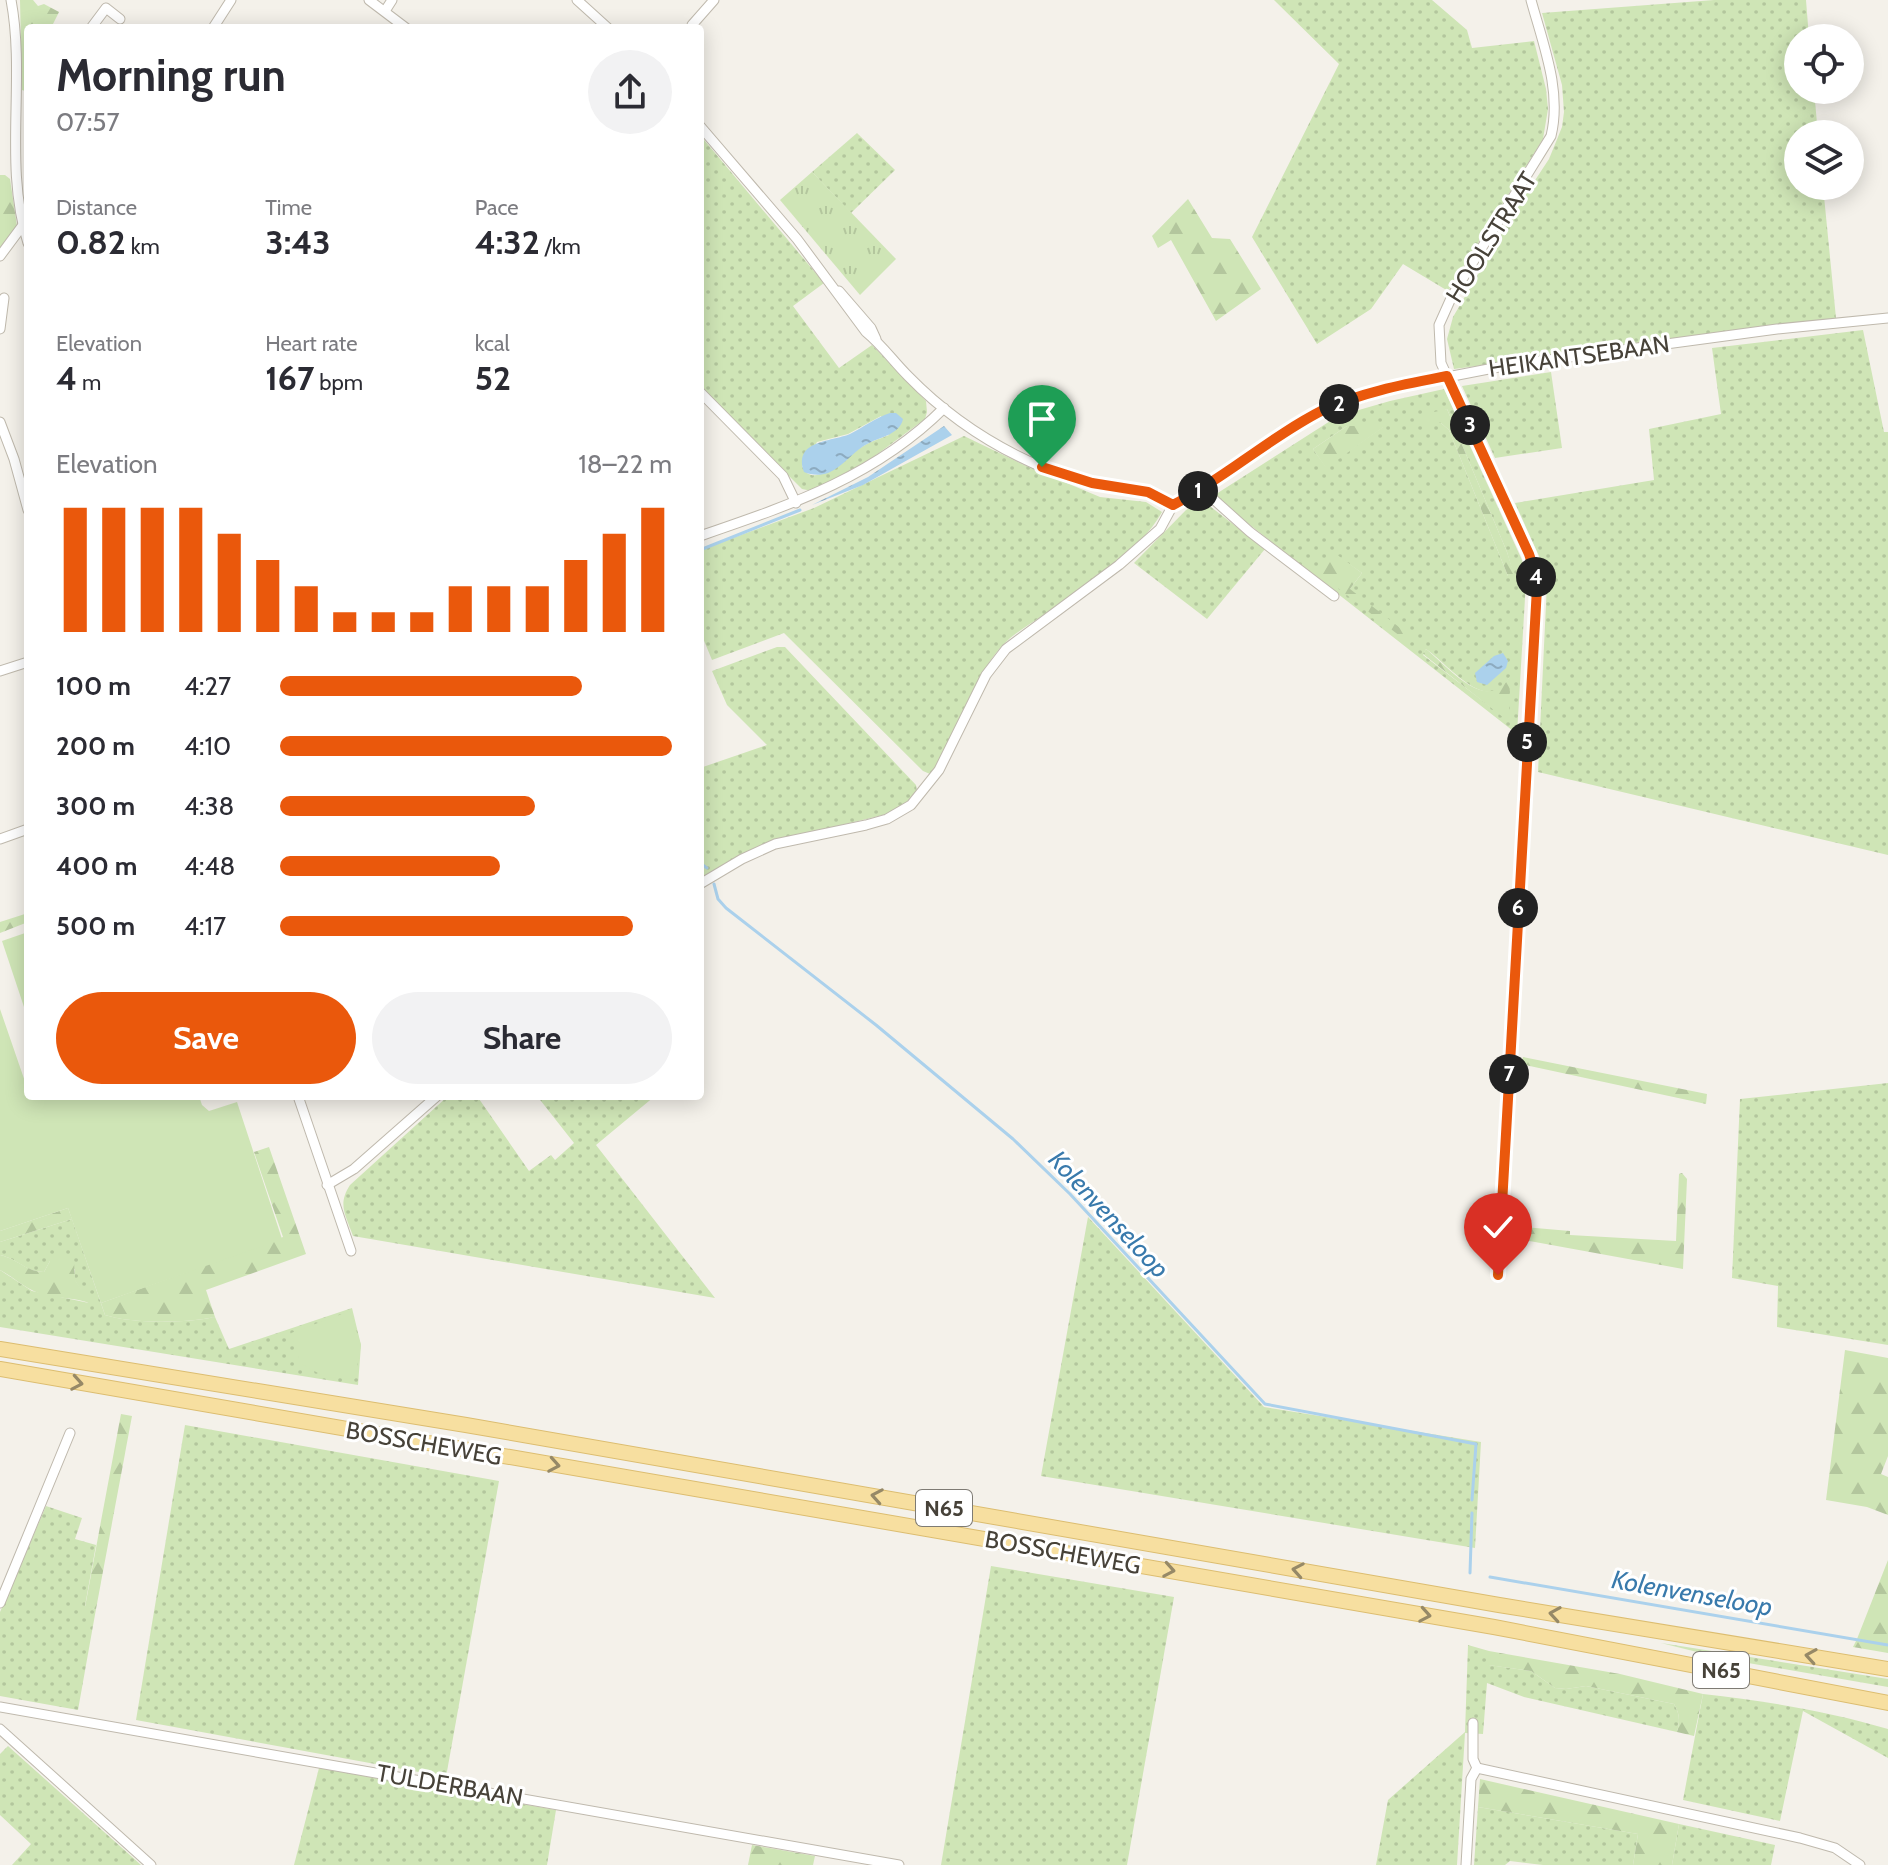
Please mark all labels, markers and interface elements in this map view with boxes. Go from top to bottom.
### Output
map controls [1784,24,1864,200]
button: locate [1784,24,1864,104]
text: Morning run [56,49,286,102]
button: share [588,50,672,134]
text: 07:57 [56,106,120,138]
button: layers [1784,120,1864,200]
street label: HOOLSTRAAT [1439,166,1543,308]
text: Distance [56,194,137,221]
text: Time [265,194,312,221]
text: Pace [475,194,519,221]
text: 0.82 [56,221,126,263]
text: 3:43 [265,221,331,263]
text: 4:32 [475,221,540,263]
text: km [126,233,160,260]
text: /km [540,233,581,260]
street label: HEIKANTSEBAAN [1487,329,1671,383]
text: Elevation [56,330,142,357]
text: Heart rate [265,330,357,357]
text: kcal [475,330,510,357]
text: 4 [56,357,77,399]
text: 167 [265,357,314,399]
text: 52 [475,357,511,399]
text: m [77,369,101,396]
text: bpm [314,369,363,396]
pin: 2 [1319,384,1359,424]
pin [1008,385,1076,467]
text: 2 [1333,390,1345,417]
icon: arrive [1020,397,1064,441]
pin: 3 [1450,405,1490,445]
text: 3 [1464,411,1476,438]
text: Elevation [56,448,158,480]
text: 18–22 m [578,448,672,480]
pin: 1 [1178,471,1218,511]
text: 1 [1194,477,1202,504]
pin: 4 [1516,557,1556,597]
text: 4 [1529,563,1543,590]
text: 100 m [56,670,131,702]
text: 4:27 [184,670,231,702]
pin: 5 [1507,722,1547,762]
text: 5 [1521,728,1533,755]
text: 200 m [56,730,135,762]
text: 4:10 [184,730,231,762]
text: 300 m [56,790,135,822]
text: 4:38 [184,790,234,822]
text: 400 m [56,850,137,882]
text: 4:48 [184,850,235,882]
pin: 6 [1498,888,1538,928]
text: 6 [1512,894,1524,921]
text: 500 m [56,910,135,942]
text: 4:17 [184,910,226,942]
button: Save [56,992,356,1084]
button: Share [372,992,672,1084]
pin: 7 [1489,1054,1529,1094]
text: 7 [1503,1060,1515,1087]
water label: Kolenvenseloop [1042,1144,1176,1284]
pin [1464,1193,1532,1275]
icon: check [1476,1205,1520,1249]
one-way arrow [70,1373,84,1390]
street label: BOSSCHEWEG [344,1415,504,1471]
one-way arrow [547,1456,561,1473]
one-way arrow [870,1489,883,1506]
road number: N65 [916,1490,972,1526]
street label: BOSSCHEWEG [983,1524,1143,1580]
one-way arrow [1162,1561,1176,1578]
one-way arrow [1292,1562,1305,1579]
water label: Kolenvenseloop [1609,1563,1775,1623]
one-way arrow [1418,1606,1432,1623]
one-way arrow [1548,1606,1561,1623]
one-way arrow [1804,1649,1818,1666]
road number: N65 [1693,1652,1749,1688]
street label: TULDERBAAN [375,1758,525,1812]

